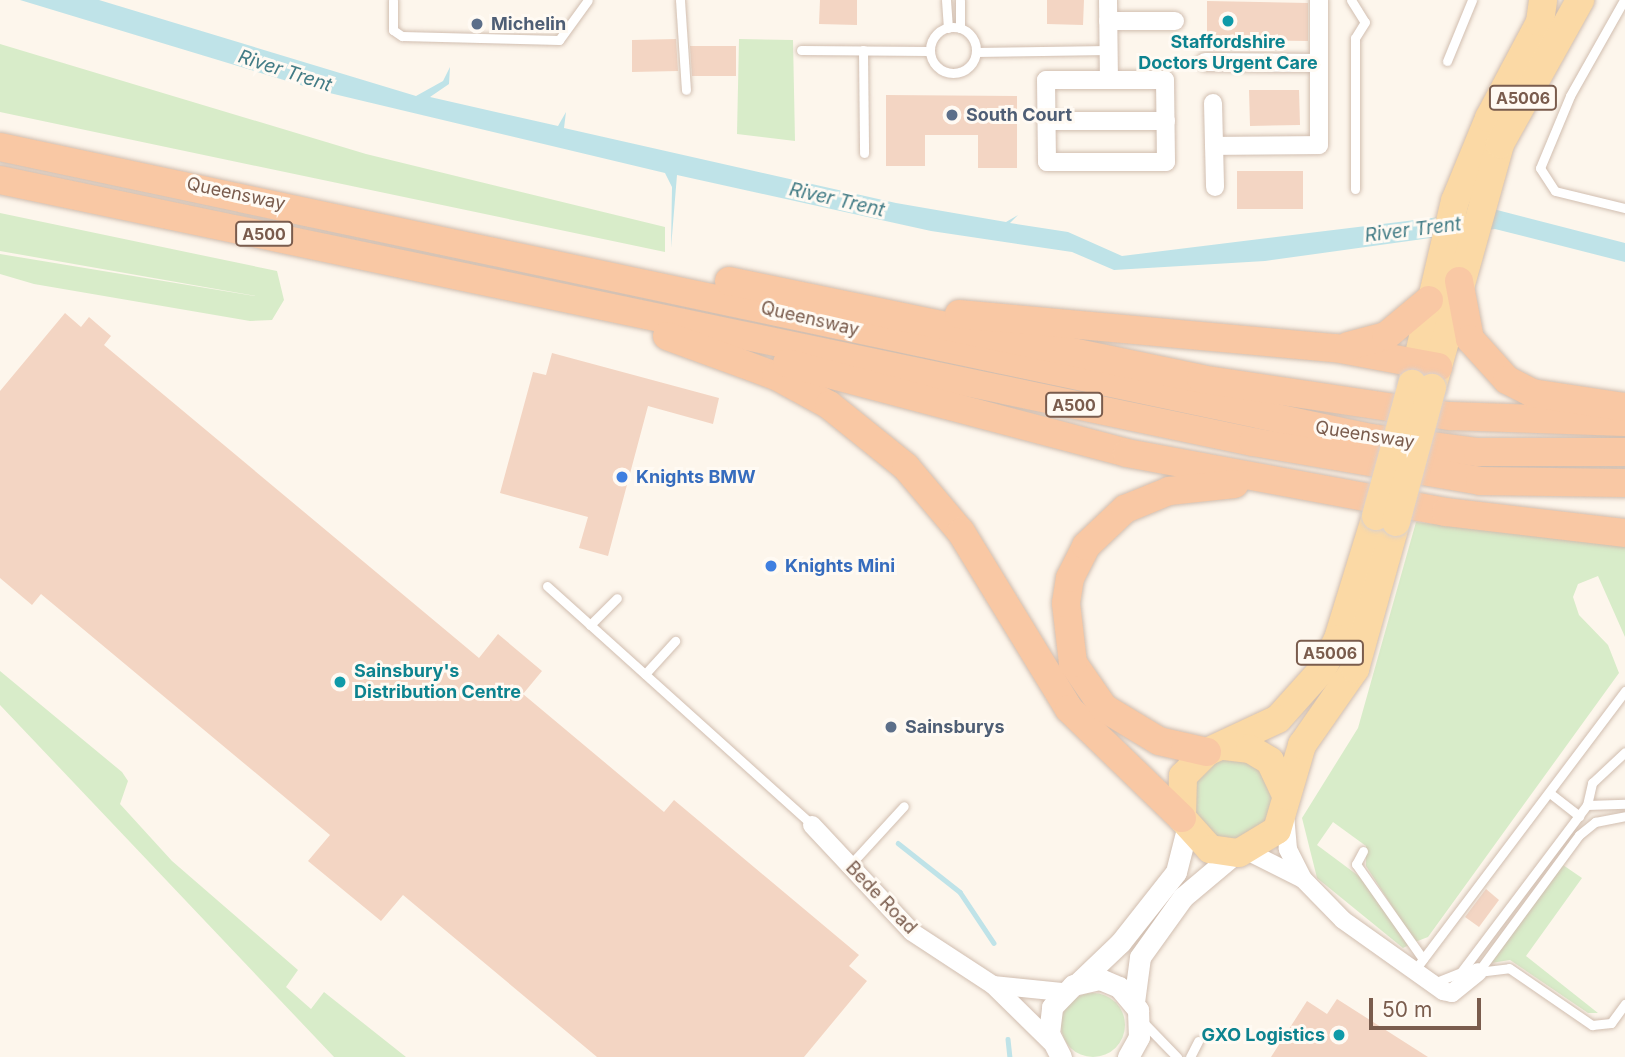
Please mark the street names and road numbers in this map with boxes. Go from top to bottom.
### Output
road number: A5006 [1488,86,1558,110]
street label: Queensway [185,173,287,215]
road number: A500 [234,222,294,246]
street label: Queensway [759,297,861,341]
road number: A500 [1044,392,1104,418]
street label: Queensway [1314,416,1416,454]
road number: A5006 [1295,640,1365,666]
street label: Bede Road [841,857,921,939]

